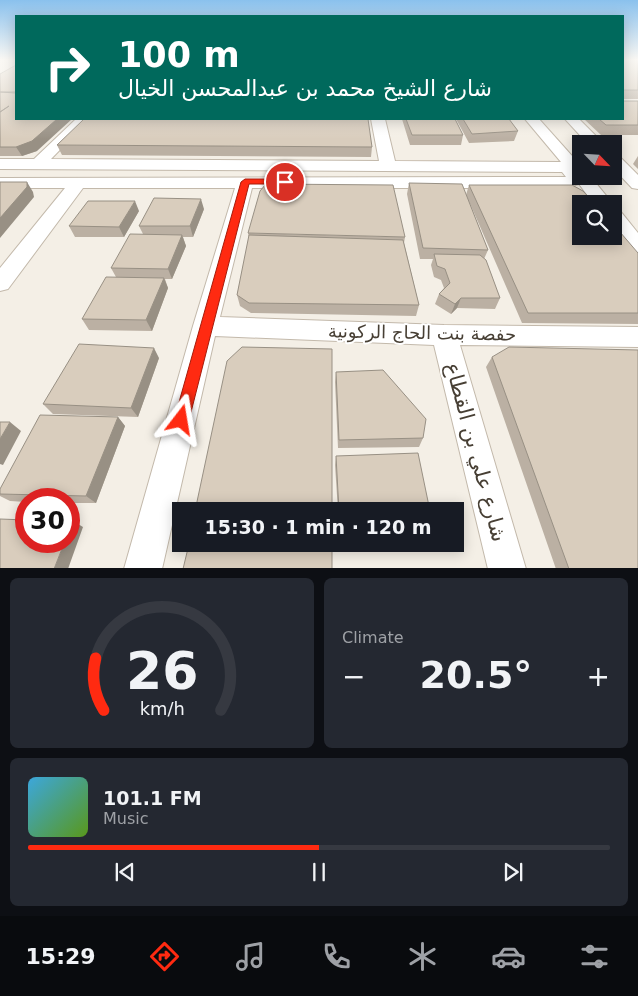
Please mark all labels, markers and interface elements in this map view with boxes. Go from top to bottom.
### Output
icon: right [35,35,100,100]
text: 100 m [118,35,240,75]
text: شارع الشيخ محمد بن عبدالمحسن الخيال [118,76,492,101]
north arrow [572,135,622,185]
map controls [572,135,622,245]
pin [264,161,306,203]
icon: arrive [271,168,299,196]
button: search [572,195,622,245]
street label: حفصة بنت الحاج الركونية [328,320,516,346]
street label: شارع علي بن القطاع [441,360,511,544]
position arrow [154,393,206,445]
speed limit sign: 30 [15,488,80,553]
text: 15:30 · 1 min · 120 m [204,516,432,538]
text: Climate [342,628,404,647]
text: 26 [126,641,198,701]
text: 20.5° [420,653,532,697]
text: − [342,660,365,693]
text: + [587,660,610,693]
text: km/h [139,698,185,719]
text: 101.1 FM [103,787,202,809]
text: Music [103,809,149,828]
icon: previous [111,858,139,886]
icon: pause [305,858,333,886]
icon: next [499,858,527,886]
icon: directions [147,939,182,974]
icon: music [233,939,268,974]
icon: phone [319,939,354,974]
icon: climate [405,939,440,974]
icon: car [491,939,526,974]
icon: filters [577,939,612,974]
text: 15:29 [26,944,96,969]

